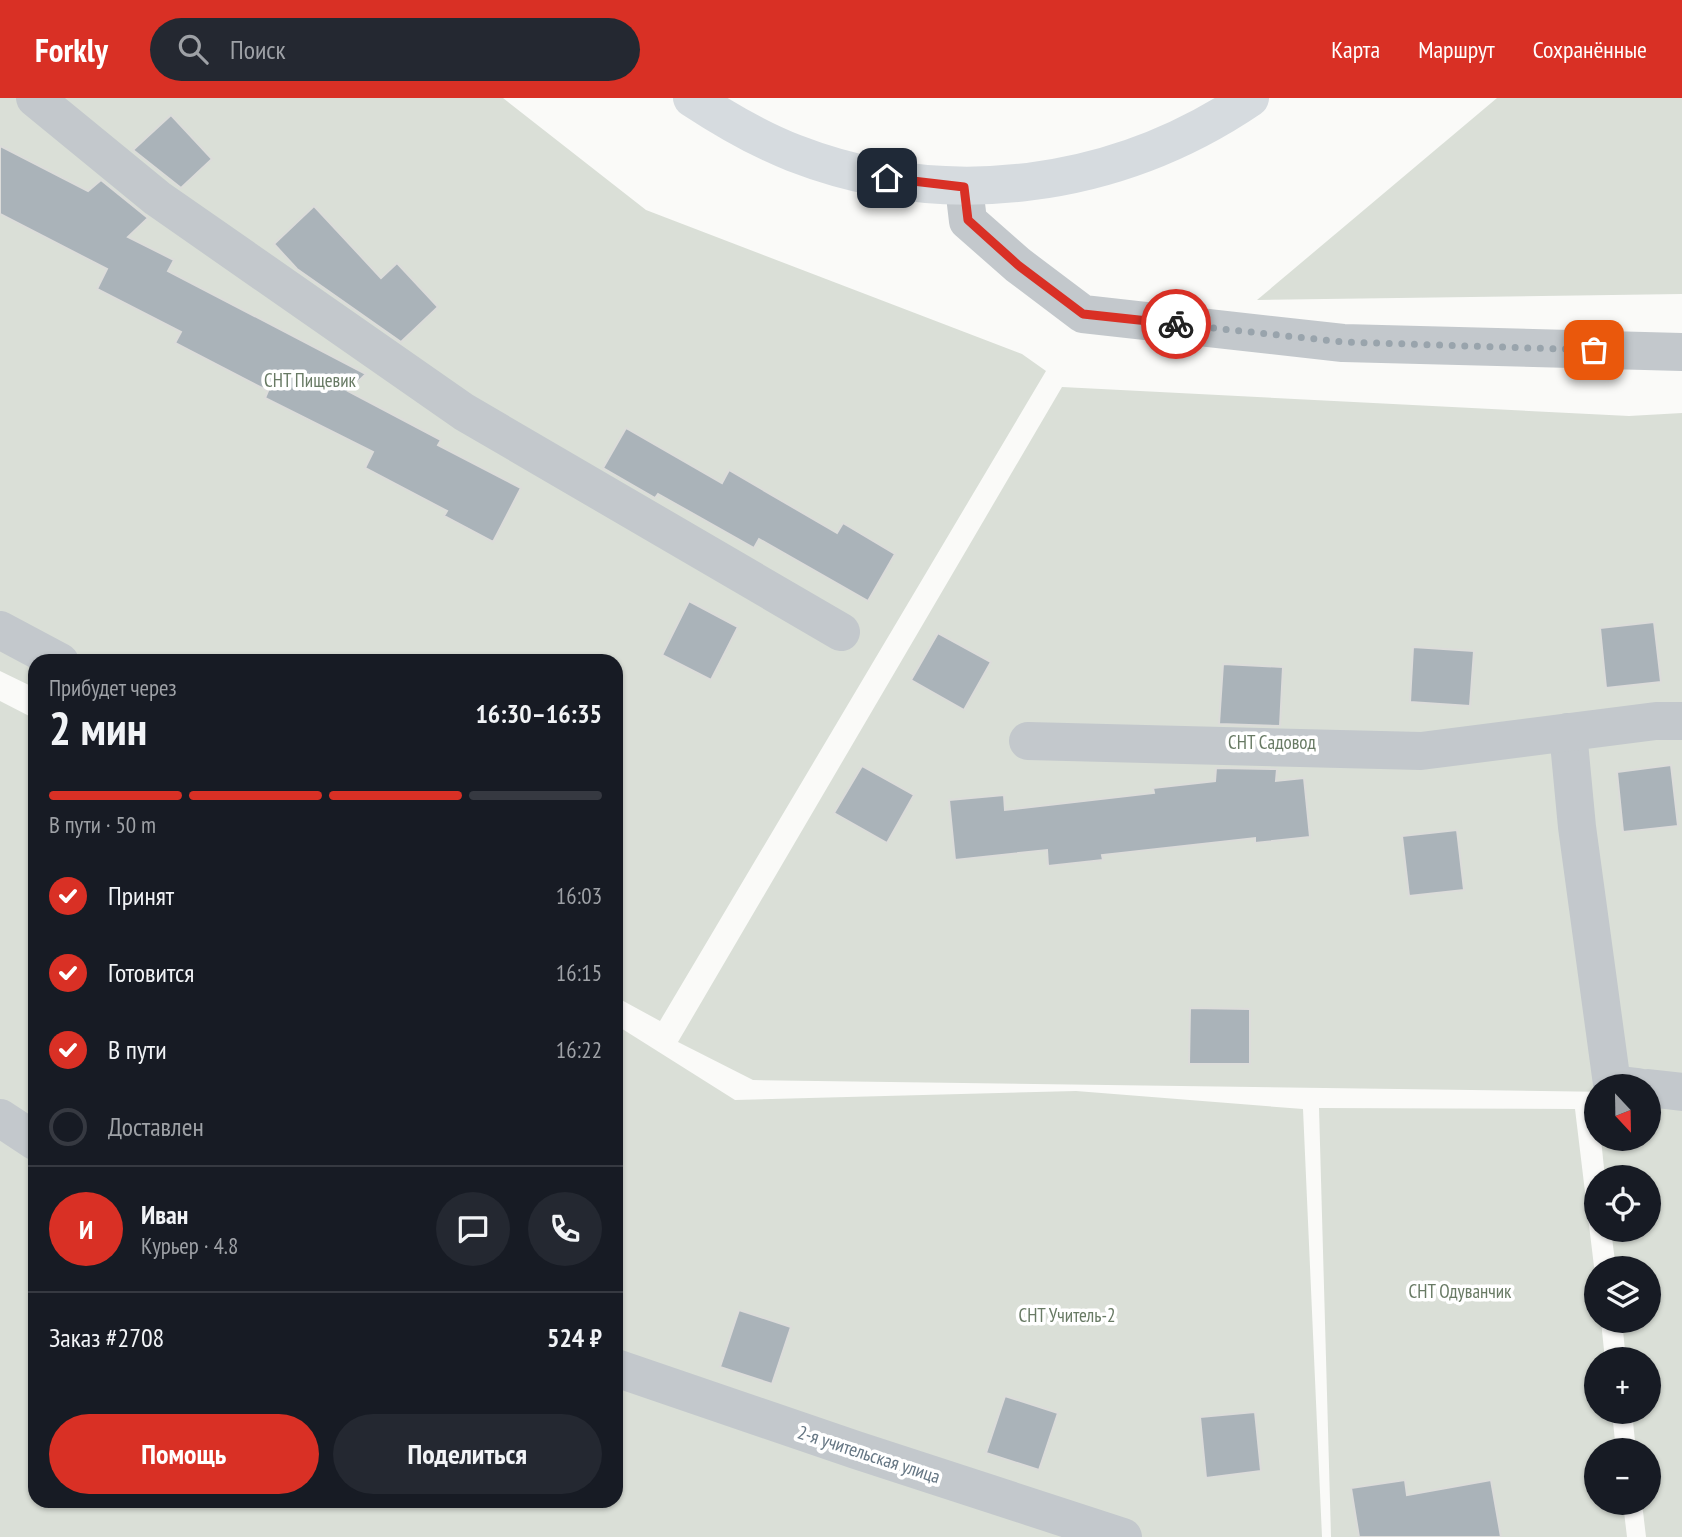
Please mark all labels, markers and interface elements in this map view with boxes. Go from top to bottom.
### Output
search box [150,18,640,81]
text: Forkly [35,28,108,71]
icon: search [174,30,212,68]
text: Поиск [230,33,286,66]
text: Карта [1331,34,1380,65]
text: Маршрут [1418,34,1495,65]
text: Сохранённые [1533,34,1647,65]
pin [857,148,917,208]
icon: home [868,159,906,197]
courier [1141,289,1211,359]
icon: bike [1157,305,1195,343]
pin [1564,320,1624,380]
icon: bag [1575,331,1613,369]
park label: СНТ Пищевик [264,368,357,392]
text: Прибудет через [49,673,177,702]
text: 16:30–16:35 [475,697,602,730]
text: 2 мин [49,698,147,758]
park label: СНТ Садовод [1228,730,1317,754]
text: В пути · 50 m [49,810,156,839]
icon: check [49,877,87,915]
text: Принят [108,879,174,912]
text: 16:03 [556,881,602,910]
icon: check [49,954,87,992]
text: Готовится [108,956,194,989]
text: 16:15 [556,958,602,987]
icon: check [49,1031,87,1069]
text: В пути [108,1033,167,1066]
text: 16:22 [556,1035,602,1064]
north arrow [1584,1074,1661,1152]
map controls [1584,1074,1661,1515]
text: Доставлен [108,1110,204,1143]
button: locate [1584,1165,1661,1242]
button: chat [436,1192,510,1266]
button: phone [528,1192,602,1266]
text: Иван [141,1198,188,1231]
text: И [79,1213,93,1246]
text: Курьер · 4.8 [141,1231,238,1260]
button: layers [1584,1256,1661,1333]
park label: СНТ Одуванчик [1409,1279,1512,1303]
park label: СНТ Учитель-2 [1018,1303,1116,1327]
text: Заказ #2708 [49,1321,164,1354]
text: 524 ₽ [547,1321,602,1354]
button: + [1584,1347,1661,1424]
button: Помощь [49,1414,319,1494]
button: Поделиться [333,1414,602,1494]
street label: 2-я учительская улица [795,1420,943,1488]
button: − [1584,1438,1661,1515]

